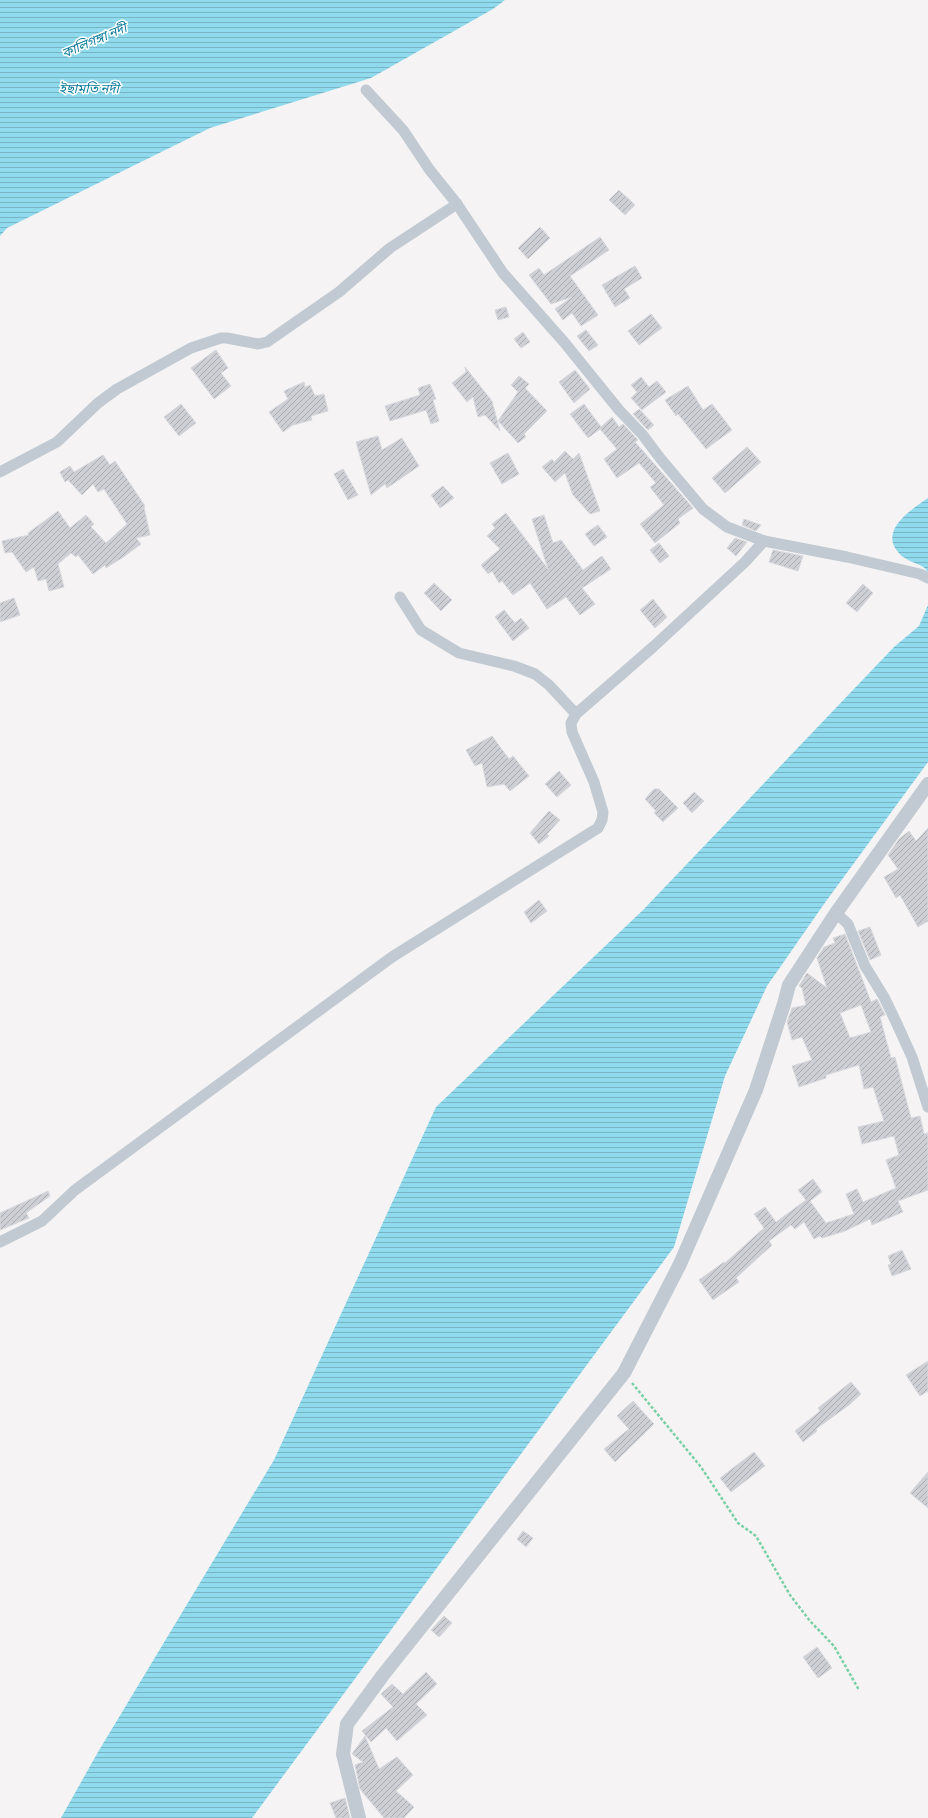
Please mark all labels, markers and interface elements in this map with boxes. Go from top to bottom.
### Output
water label: কালিগঙ্গা নদী [59,18,131,61]
water label: ইছামতি নদী [59,80,122,96]

